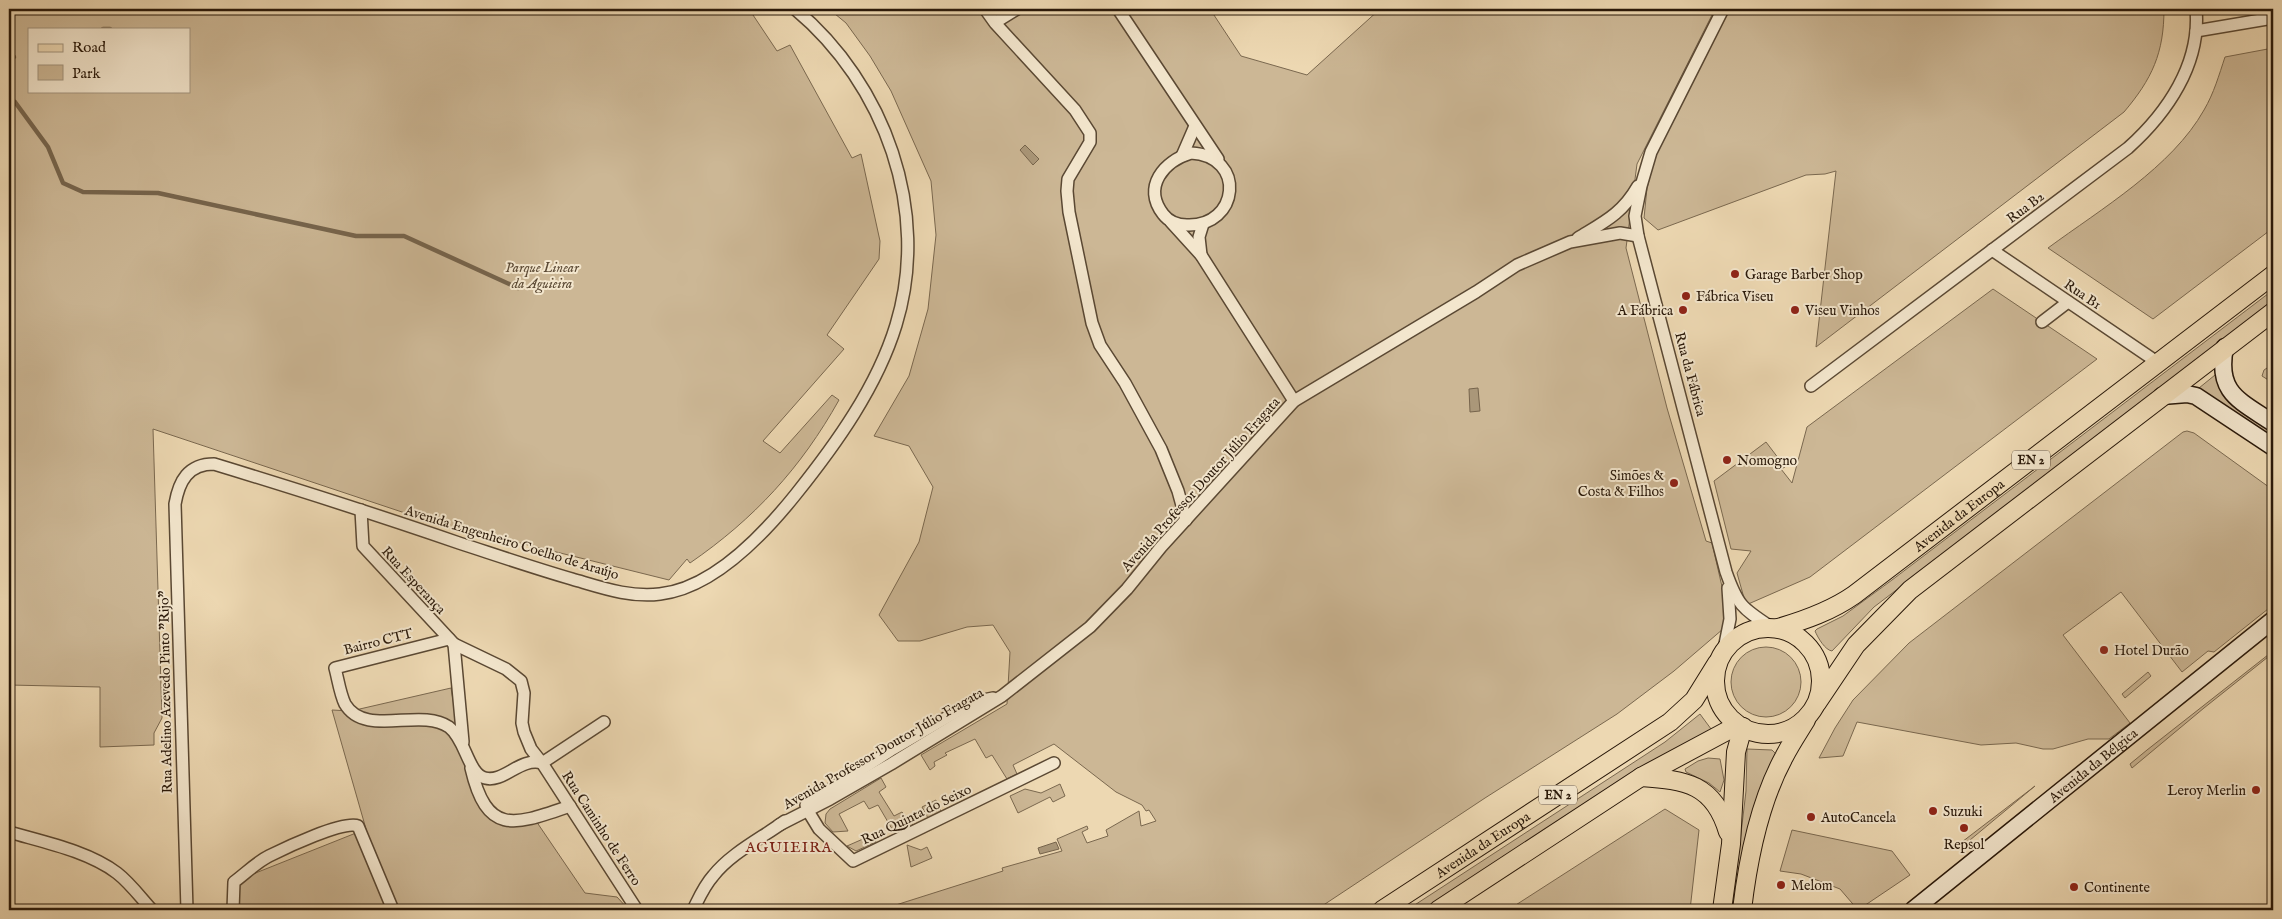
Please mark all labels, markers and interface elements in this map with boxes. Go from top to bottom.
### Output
legend [28,28,190,92]
text: Road [72,38,107,57]
text: Park [72,64,102,83]
street label: Rua B2 [2003,187,2048,228]
park label: Parque Linear da Aguieira [505,259,580,294]
place label: Garage Barber Shop [1745,266,1863,284]
marker: Garage Barber Shop [1729,268,1741,280]
street label: Rua B1 [2060,276,2105,314]
place label: Fábrica Viseu [1696,288,1774,306]
marker: Fábrica Viseu [1680,290,1692,302]
place label: A Fábrica [1616,302,1674,320]
place label: Viseu Vinhos [1804,302,1880,320]
marker: A Fábrica [1677,304,1689,316]
marker: Viseu Vinhos [1789,304,1801,316]
street label: Rua da Fábrica [1670,330,1710,419]
street label: Avenida Professor Doutor Júlio Fragata [1117,393,1285,576]
road number: EN 2 [2012,450,2050,470]
place label: Nomogno [1737,452,1798,470]
marker: Nomogno [1721,454,1733,466]
place label: Simões & Costa & Filhos [1578,467,1664,501]
street label: Avenida da Europa [1910,475,2009,557]
marker: Simões & Costa & Filhos [1668,477,1680,489]
street label: Avenida Engenheiro Coelho de Araújo [402,501,621,584]
street label: Rua Esperança [377,543,450,619]
street label: Rua Adelino Azevedo Pinto "Rijo" [155,590,177,793]
street label: Bairro CTT [342,625,415,659]
place label: Hotel Durão [2114,642,2189,660]
marker: Hotel Durão [2098,644,2110,656]
street label: Avenida Professor Doutor Júlio Fragata [779,683,988,814]
street label: Avenida da Bélgica [2045,724,2142,808]
street label: Rua Caminho de Ferro [557,768,645,890]
street label: Rua Quinta do Seixo [858,780,975,849]
place label: Leroy Merlin [2167,782,2247,800]
marker: Leroy Merlin [2250,784,2262,796]
road number: EN 2 [1539,786,1577,804]
place label: Suzuki [1943,803,1983,821]
marker: Suzuki [1927,805,1939,817]
street label: Avenida da Europa [1431,807,1535,883]
place label: AutoCancela [1820,809,1897,827]
marker: AutoCancela [1805,811,1817,823]
marker: Repsol [1958,822,1970,834]
place label: Repsol [1944,836,1985,854]
district label: AGUIEIRA [744,838,833,857]
place label: Melom [1791,877,1833,895]
marker: Melom [1775,879,1787,891]
place label: Continente [2084,879,2151,897]
marker: Continente [2068,881,2080,893]

